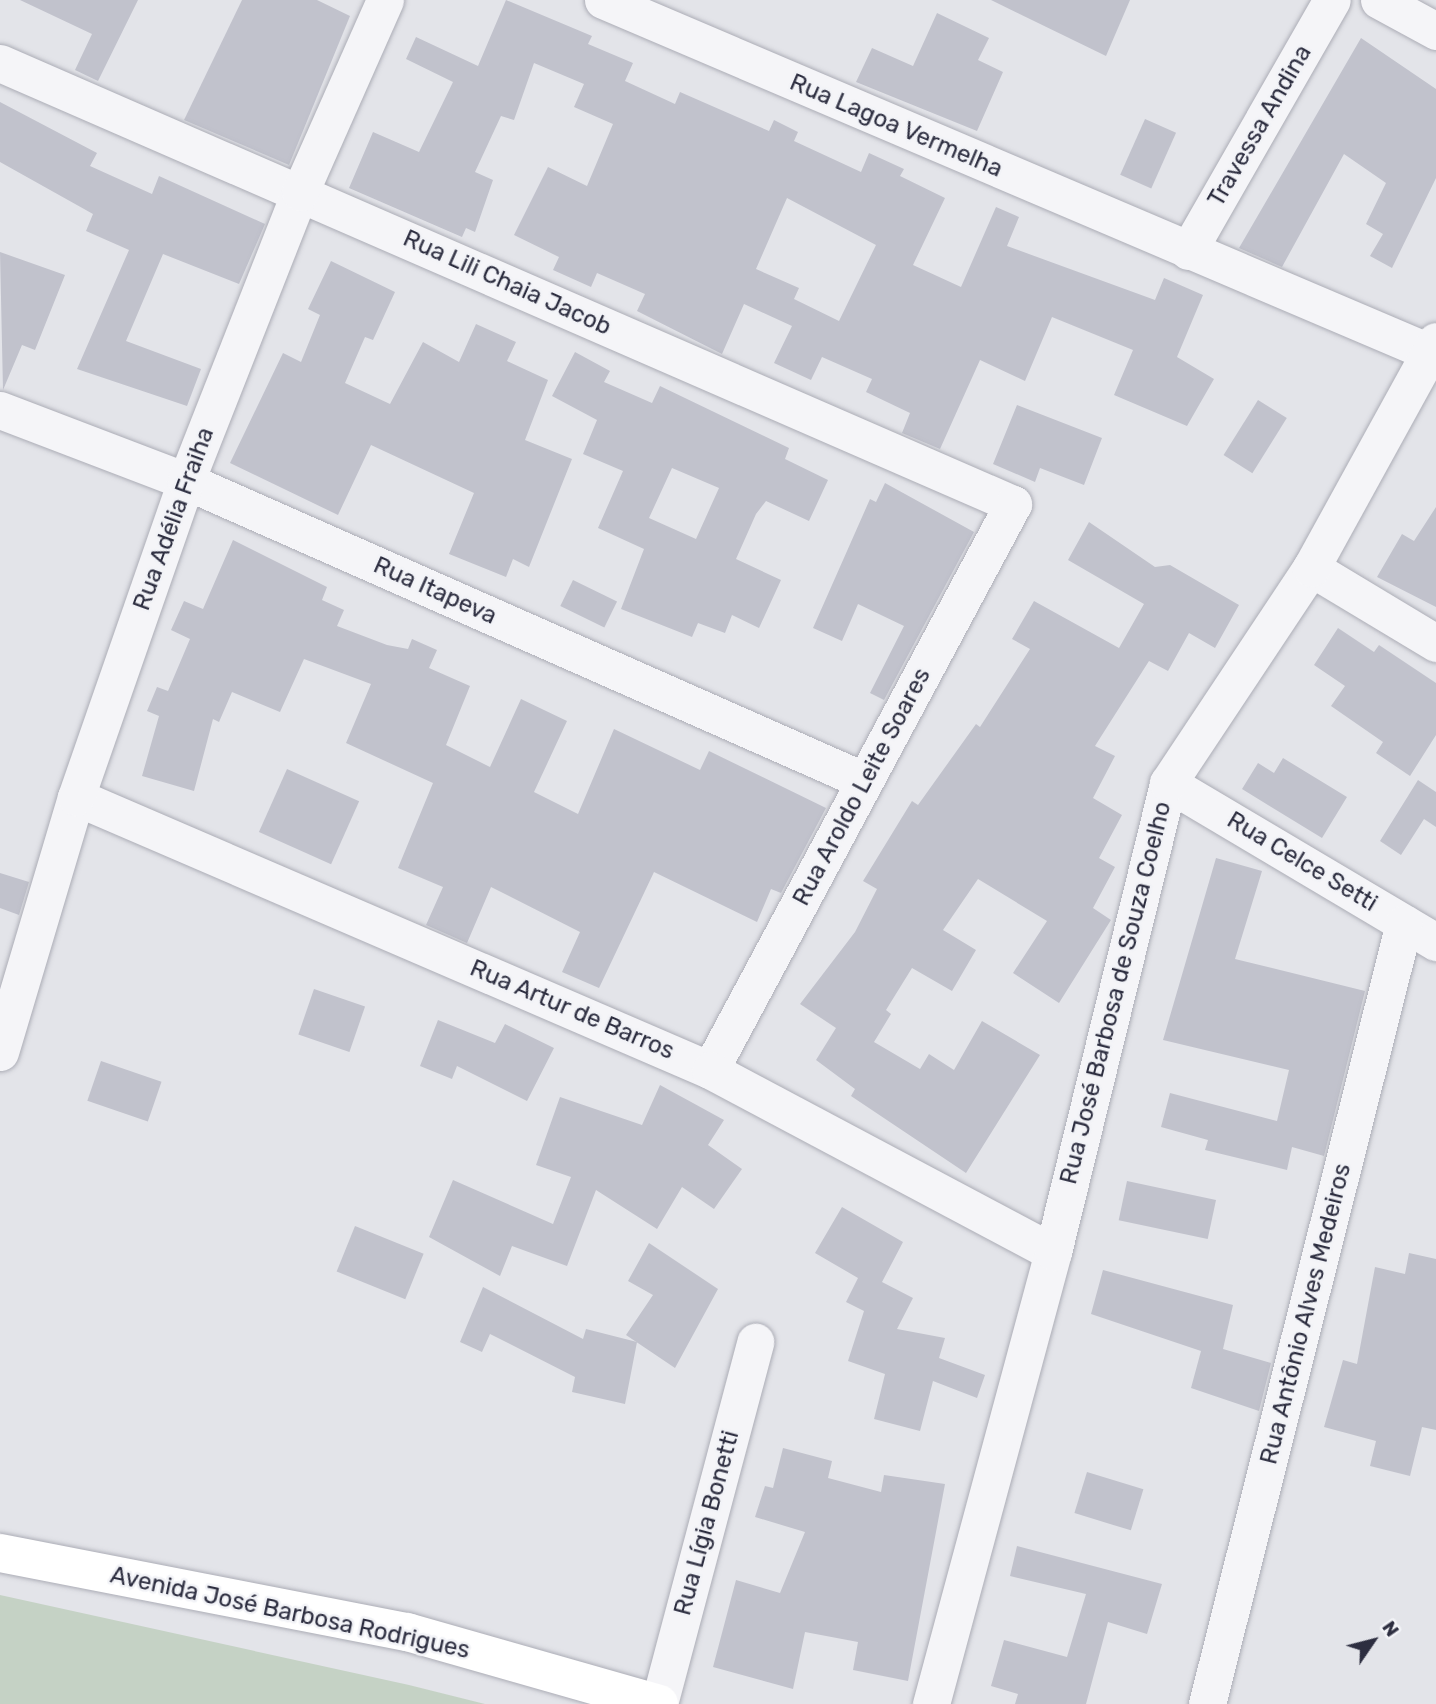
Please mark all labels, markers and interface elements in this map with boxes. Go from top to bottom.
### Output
street label: Travessa Andina [1202,40,1318,212]
street label: Rua Lagoa Vermelha [785,68,1007,184]
street label: Rua Lili Chaia Jacob [399,224,615,342]
street label: Rua Adélia Fraiha [127,423,221,615]
street label: Rua Itapeva [369,551,501,631]
street label: Rua Aroldo Leite Soares [787,663,937,911]
street label: Rua José Barbosa de Souza Coelho [1054,799,1178,1187]
street label: Rua Celce Setti [1222,806,1382,918]
street label: Rua Artur de Barros [465,954,679,1066]
street label: Rua Antônio Alves Medeiros [1255,1160,1357,1468]
street label: Rua Lígia Bonetti [668,1427,746,1619]
street label: Avenida José Barbosa Rodrigues [108,1561,472,1665]
north arrow [1338,1606,1408,1676]
text: N [1377,1616,1404,1641]

